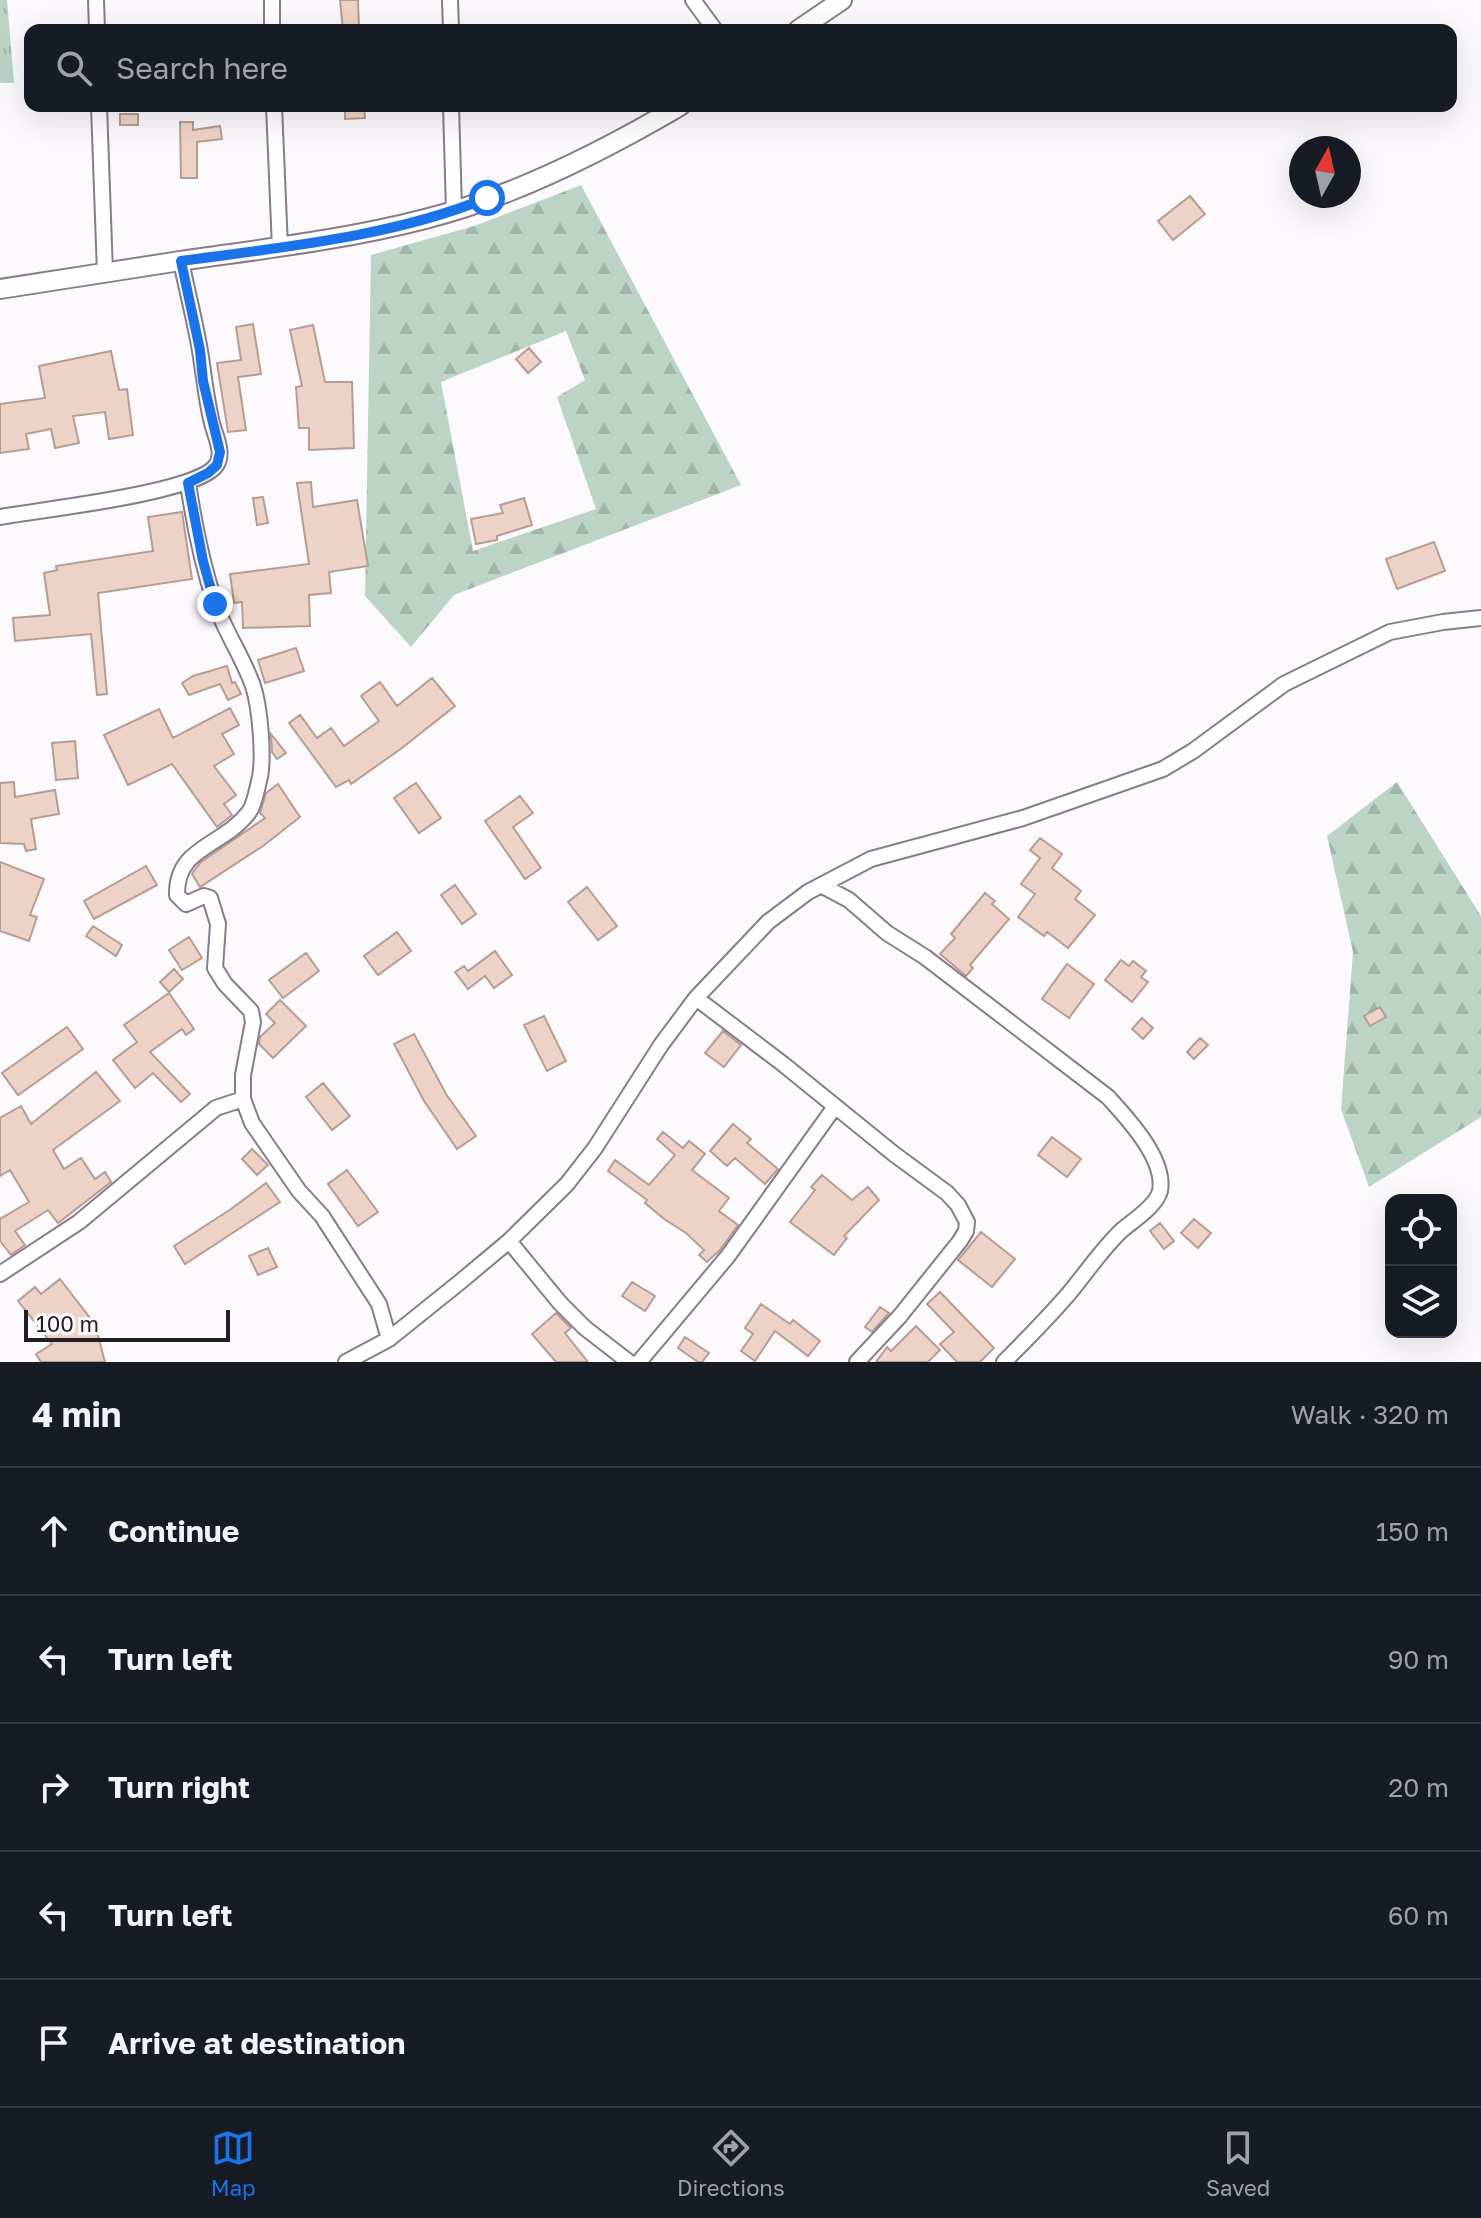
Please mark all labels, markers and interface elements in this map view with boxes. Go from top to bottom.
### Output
search box [24,24,1457,112]
icon: search [52,46,96,90]
text: Search here [116,50,288,86]
north arrow [1289,136,1361,208]
route start [469,180,505,216]
route end [197,586,233,622]
map controls [1385,1194,1457,1338]
button: locate [1385,1194,1457,1266]
button: layers [1385,1266,1457,1338]
scale bar [24,1306,230,1342]
text: 100 m [36,1310,99,1337]
text: 4 min [32,1394,121,1434]
text: Walk · 320 m [1291,1399,1449,1430]
icon: ahead [32,1509,76,1553]
text: Continue [108,1513,239,1549]
text: 150 m [1376,1516,1449,1547]
icon: left [32,1637,76,1681]
text: Turn left [108,1641,233,1677]
text: 90 m [1388,1644,1449,1675]
icon: right [32,1765,76,1809]
text: Turn right [108,1769,250,1805]
text: 20 m [1388,1772,1449,1803]
icon: left [32,1893,76,1937]
text: Turn left [108,1897,233,1933]
text: 60 m [1388,1900,1449,1931]
icon: arrive [32,2021,76,2065]
text: Arrive at destination [108,2025,405,2061]
tab: Map [211,2126,256,2201]
tab: Directions [677,2126,785,2201]
tab: Saved [1206,2126,1270,2201]

